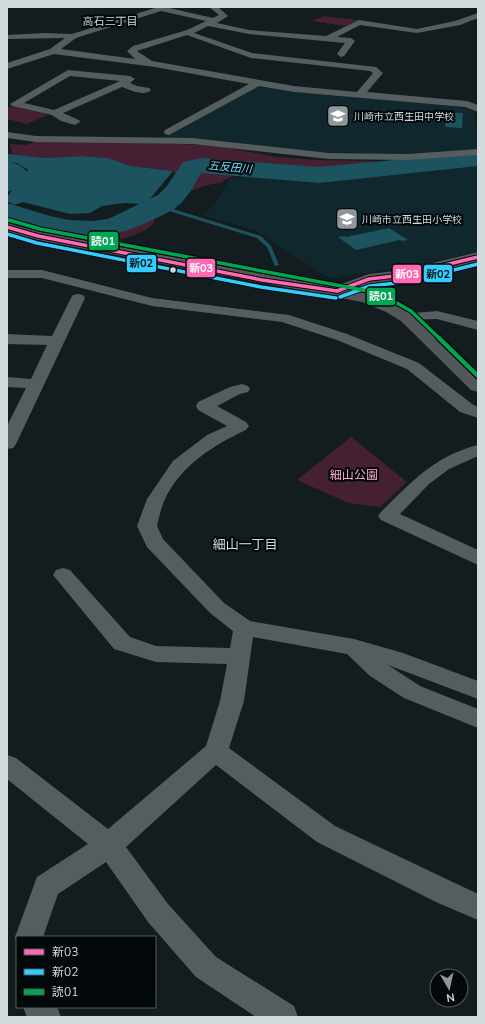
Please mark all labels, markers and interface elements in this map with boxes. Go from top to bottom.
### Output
district label: 高石三丁目 [83,14,138,29]
school or university icon: 川崎市立西生田中学校 [325,103,351,129]
place label: 川崎市立西生田中学校 [354,110,454,124]
water label: 五反田川 [207,158,254,177]
school or university icon: 川崎市立西生田小学校 [334,206,360,232]
place label: 川崎市立西生田小学校 [362,213,462,227]
line badge: 読01 [88,231,119,251]
text: 読01 [91,234,115,249]
line badge: 新02 [126,254,157,273]
text: 新02 [129,256,153,271]
line badge: 新03 [186,258,216,278]
text: 新03 [189,261,213,276]
line badge: 新03 [392,264,422,284]
line badge: 新02 [423,264,453,283]
unlabelled marker [168,265,178,275]
text: 新03 [395,267,419,282]
text: 新02 [426,267,450,282]
line badge: 読01 [366,287,396,306]
text: 読01 [369,289,393,304]
park label: 細山公園 [330,467,378,483]
district label: 細山一丁目 [212,536,278,554]
legend [16,936,156,1008]
text: 新03 [52,944,78,960]
text: 新02 [52,964,78,980]
north arrow [429,968,469,1008]
text: 読01 [52,984,78,1000]
text: N [445,989,456,1005]

